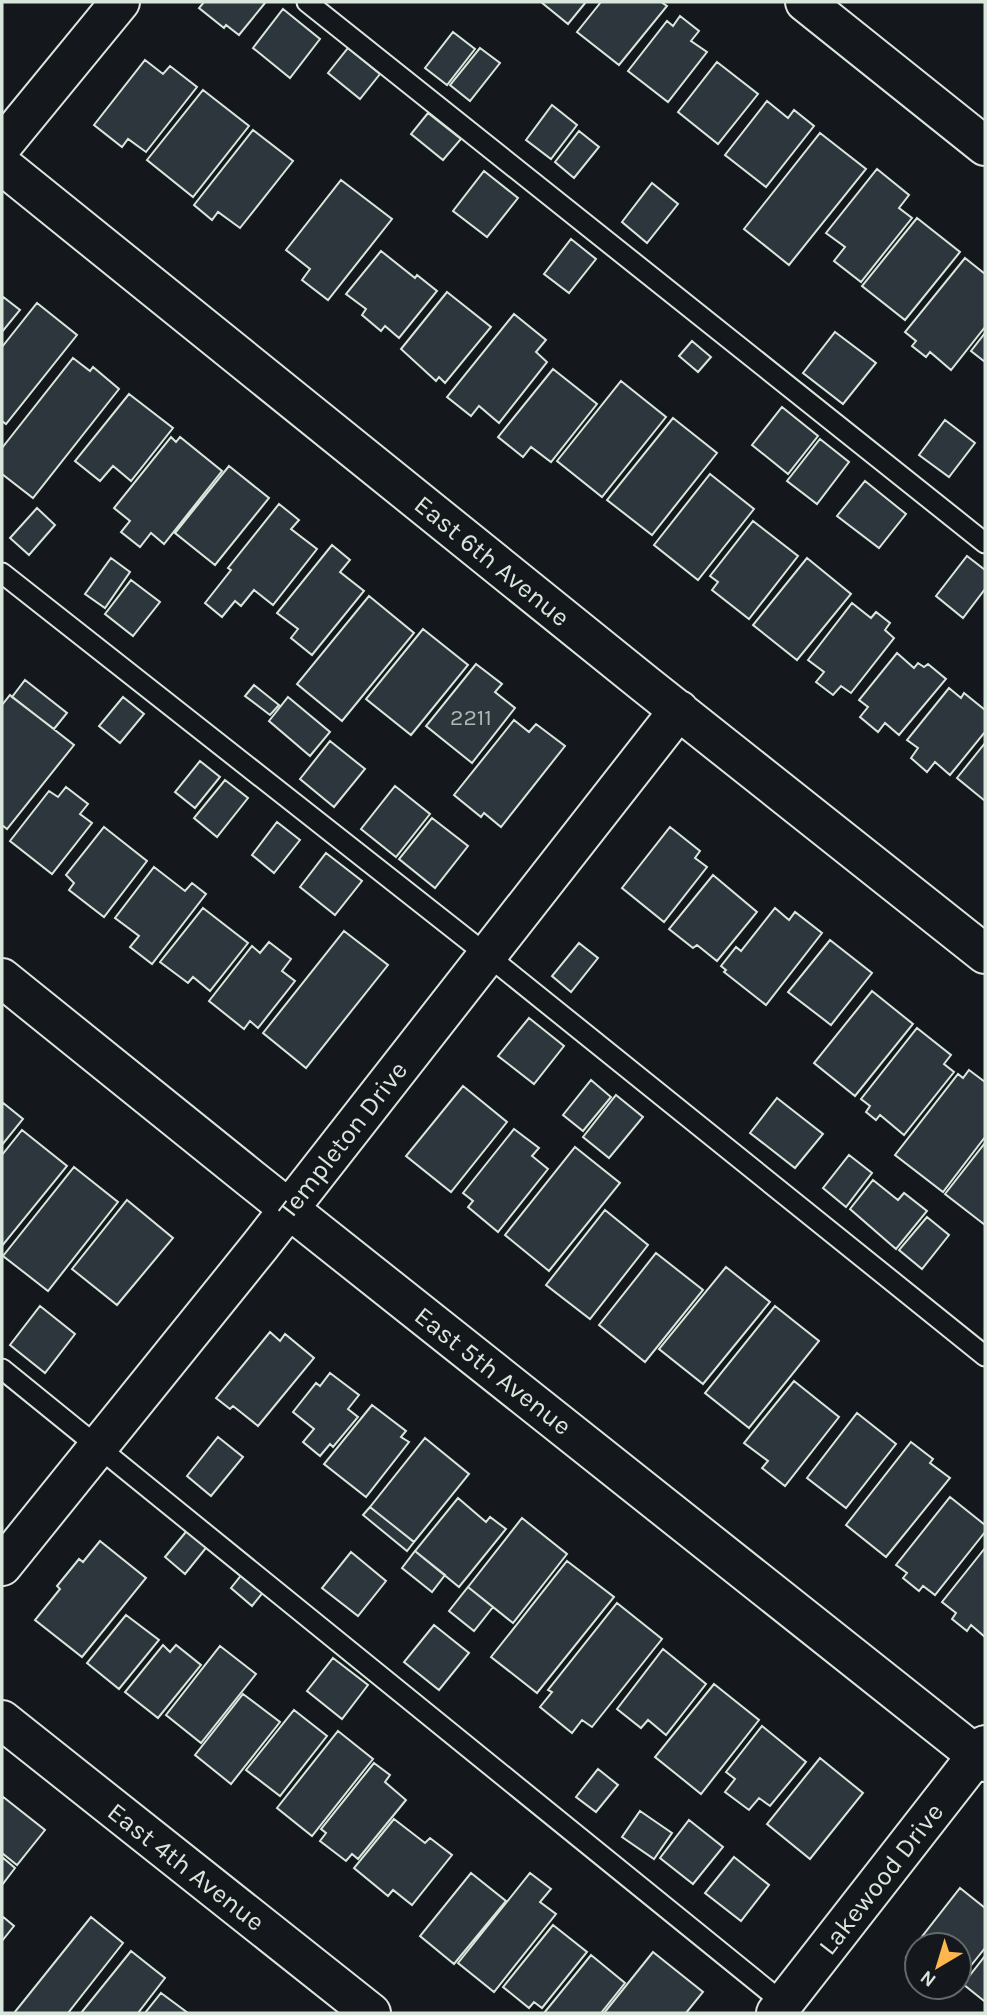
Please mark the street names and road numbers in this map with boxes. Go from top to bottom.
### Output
street label: East 6th Avenue [408,489,576,633]
street label: Templeton Drive [272,1055,414,1225]
street label: East 5th Avenue [408,1300,578,1442]
street label: East 4th Avenue [101,1796,271,1938]
street label: Lakewood Drive [812,1797,950,1961]

